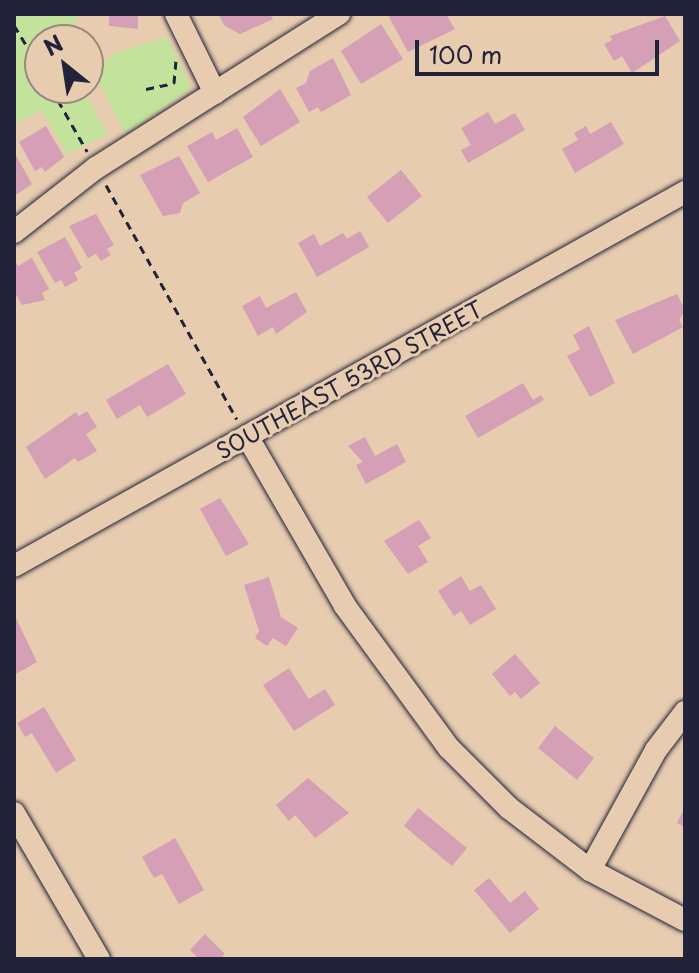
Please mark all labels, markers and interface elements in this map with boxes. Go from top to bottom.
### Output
north arrow [24,24,104,104]
scale bar [419,24,663,74]
text: N [37,26,69,63]
text: 100 m [429,36,502,72]
street label: SOUTHEAST 53RD STREET [211,294,487,464]

